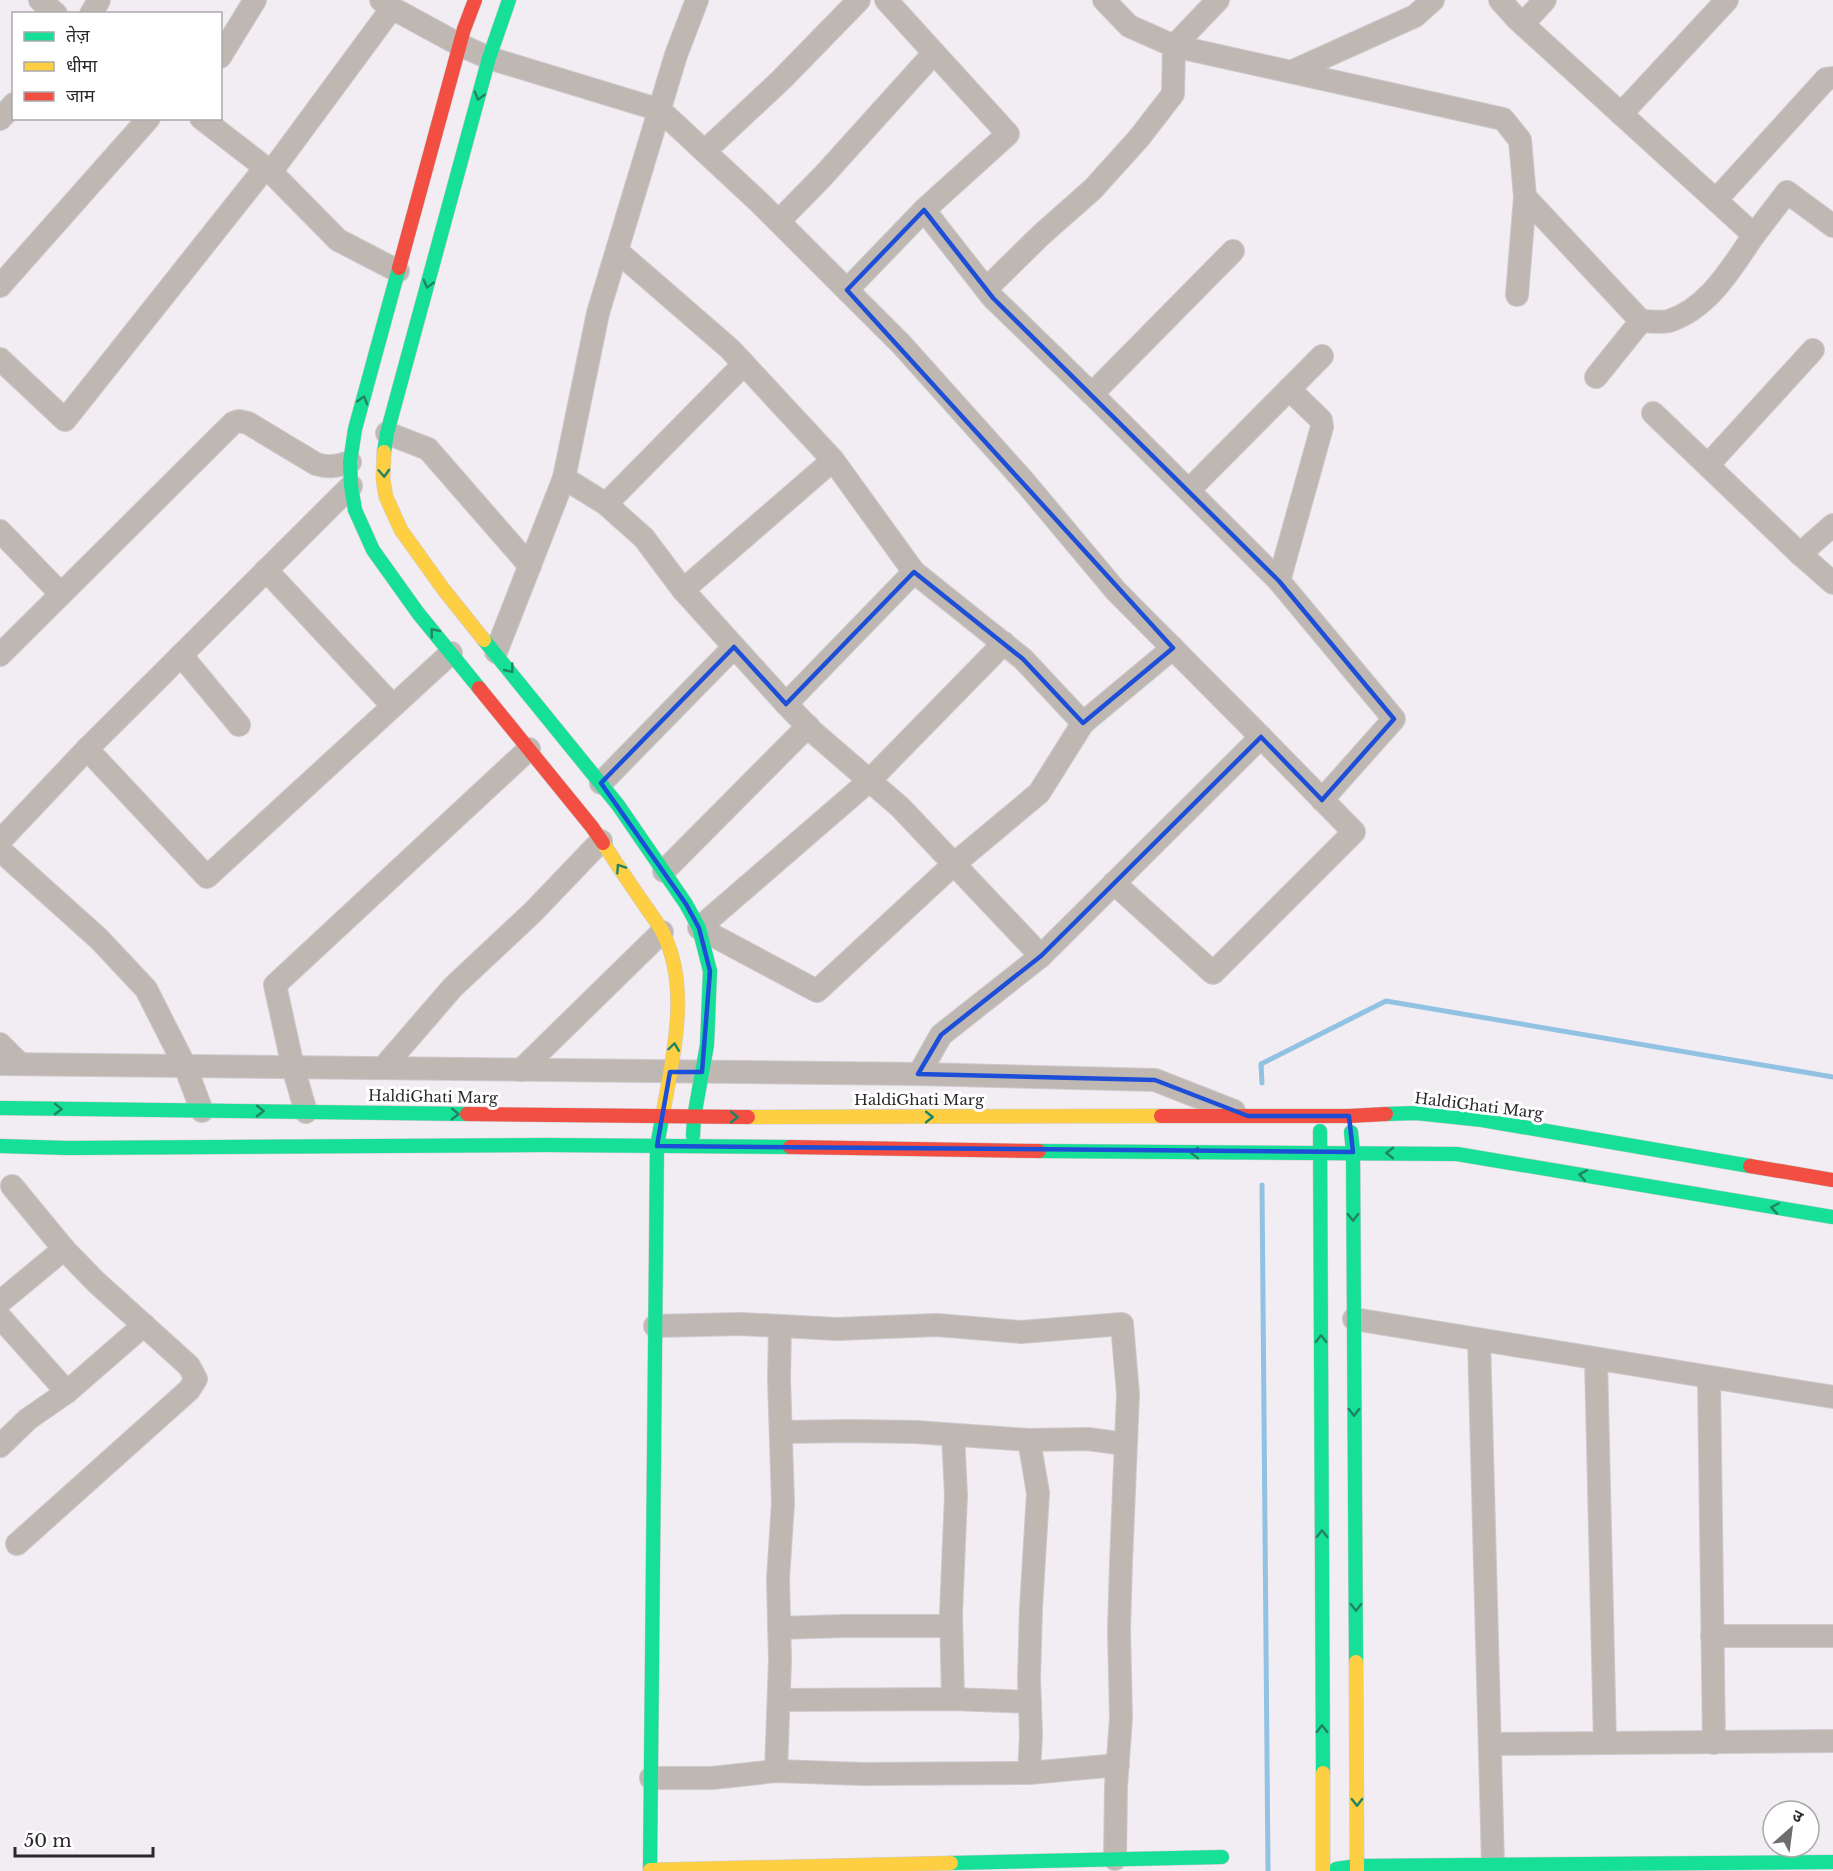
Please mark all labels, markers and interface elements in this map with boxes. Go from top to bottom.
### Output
legend [12,12,222,120]
text: तेज़ [66,25,90,47]
text: धीमा [66,55,97,77]
text: जाम [66,85,96,107]
one-way arrow [474,90,486,101]
one-way arrow [422,279,435,289]
one-way arrow [356,396,369,406]
one-way arrow [377,469,390,478]
one-way arrow [431,628,442,639]
one-way arrow [503,663,514,674]
one-way arrow [615,864,627,874]
one-way arrow [667,1043,679,1052]
street label: HaldiGhati Marg [368,1086,499,1107]
street label: HaldiGhati Marg [1414,1088,1546,1123]
street label: HaldiGhati Marg [854,1090,985,1109]
one-way arrow [54,1103,63,1115]
one-way arrow [256,1105,265,1118]
one-way arrow [451,1108,460,1120]
one-way arrow [730,1111,739,1123]
one-way arrow [925,1111,934,1123]
one-way arrow [1190,1147,1199,1159]
one-way arrow [1385,1147,1394,1159]
one-way arrow [1578,1170,1588,1182]
one-way arrow [1771,1202,1781,1215]
one-way arrow [1347,1212,1359,1221]
one-way arrow [1315,1334,1327,1343]
one-way arrow [1348,1407,1361,1416]
one-way arrow [1316,1529,1328,1538]
one-way arrow [1350,1602,1362,1611]
one-way arrow [1316,1724,1328,1733]
one-way arrow [1351,1797,1363,1806]
north arrow [1761,1799,1821,1859]
text: उ [1789,1805,1807,1827]
scale bar [15,1820,153,1858]
text: 50 m [24,1830,72,1852]

